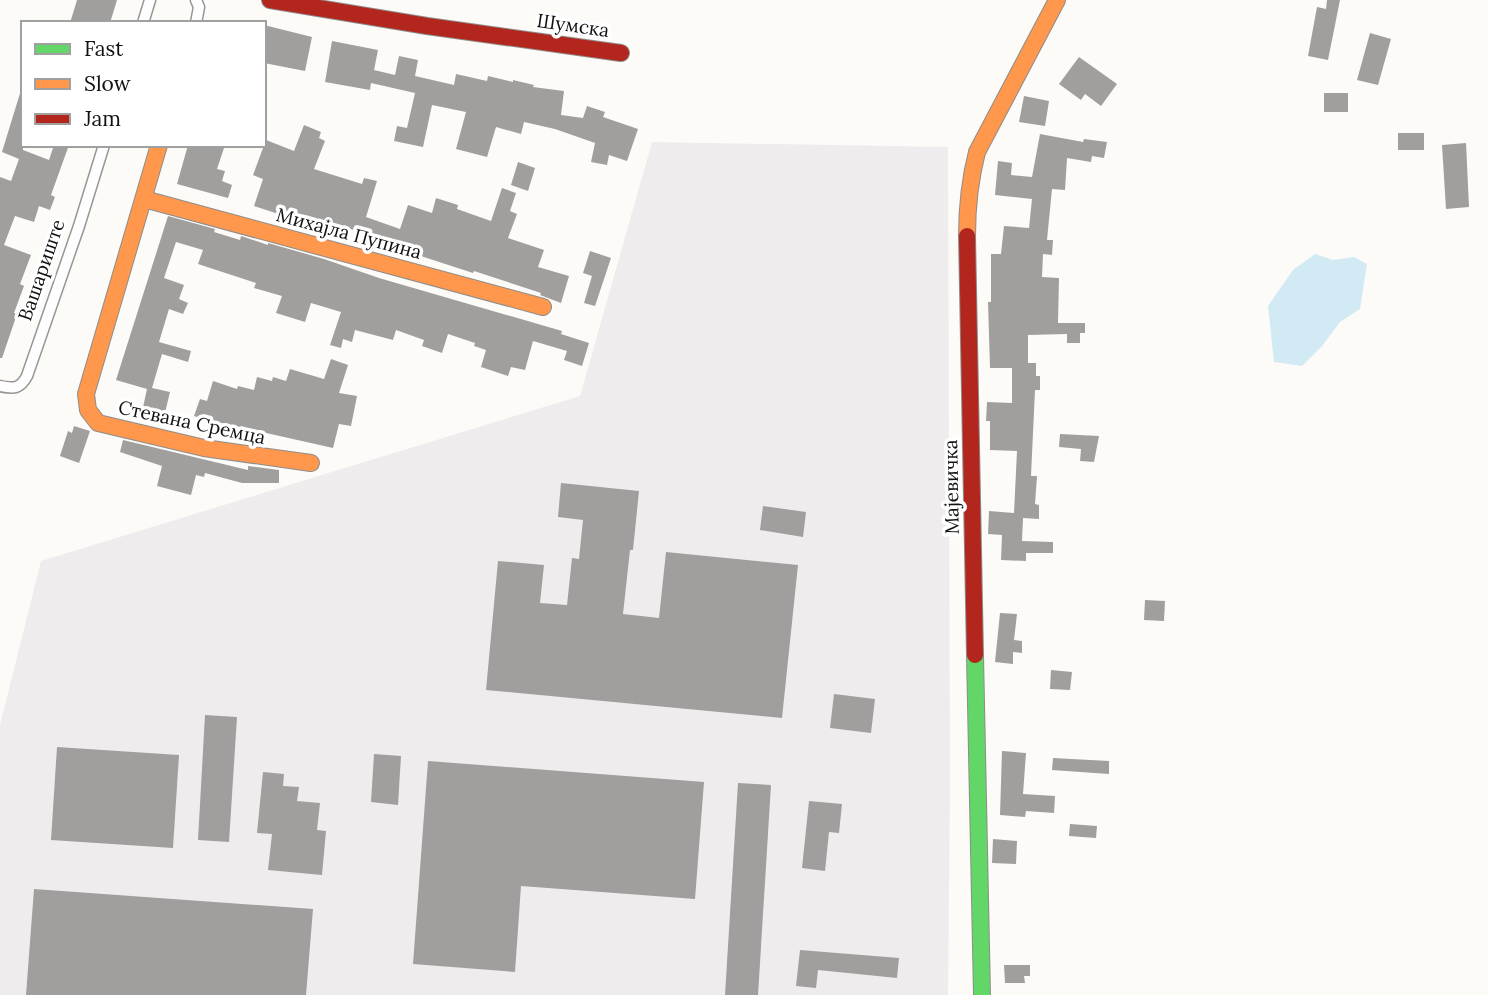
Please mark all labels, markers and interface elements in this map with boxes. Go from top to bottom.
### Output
street label: Шумска [535,8,611,42]
legend [21,21,266,147]
text: Fast [84,35,124,62]
text: Slow [84,70,131,97]
text: Jam [83,105,121,132]
street label: Михајла Пупина [274,202,425,264]
street label: Вашариште [12,216,70,324]
street label: Стевана Сремца [116,395,268,449]
street label: Мајевичка [938,439,964,535]

